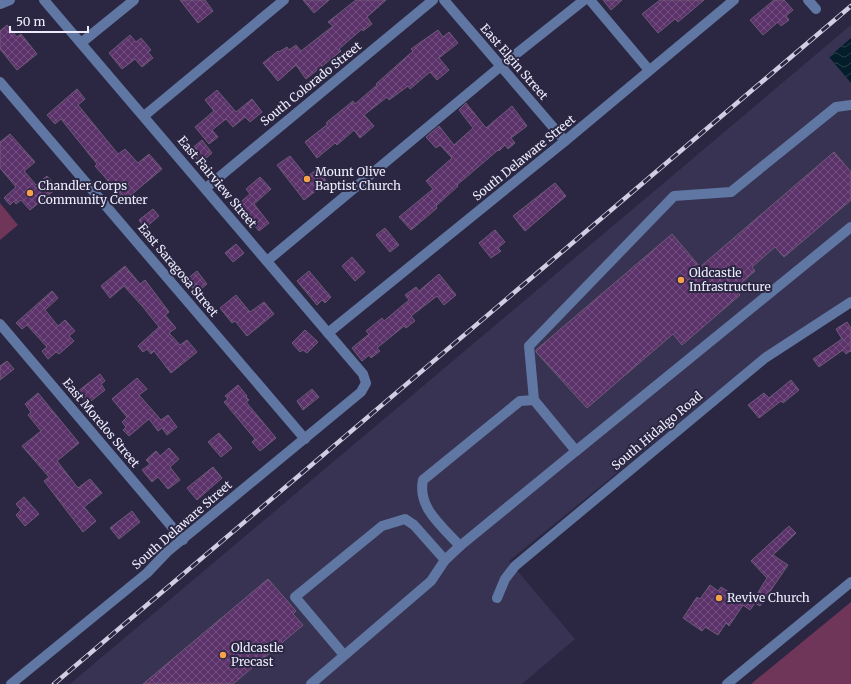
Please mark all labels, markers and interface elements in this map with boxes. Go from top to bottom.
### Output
scale bar [10,8,88,34]
text: 50 m [16,14,45,29]
street label: East Elgin Street [477,21,552,103]
street label: South Colorado Street [257,38,364,129]
street label: South Delaware Street [469,111,578,204]
street label: East Fairview Street [175,133,260,231]
place label: Mount Olive Baptist Church [315,164,401,193]
marker: Mount Olive Baptist Church [302,174,312,184]
place label: Chandler Corps Community Center [38,178,148,207]
marker: Chandler Corps Community Center [25,188,35,198]
street label: East Saragosa Street [135,220,222,320]
place label: Oldcastle Infrastructure [689,265,771,294]
marker: Oldcastle Infrastructure [676,275,686,285]
street label: East Morelos Street [60,375,143,471]
street label: South Hidalgo Road [608,388,705,473]
street label: South Delaware Street [129,477,235,572]
place label: Revive Church [727,590,810,605]
marker: Revive Church [714,593,724,603]
place label: Oldcastle Precast [231,640,284,669]
marker: Oldcastle Precast [218,650,228,660]

